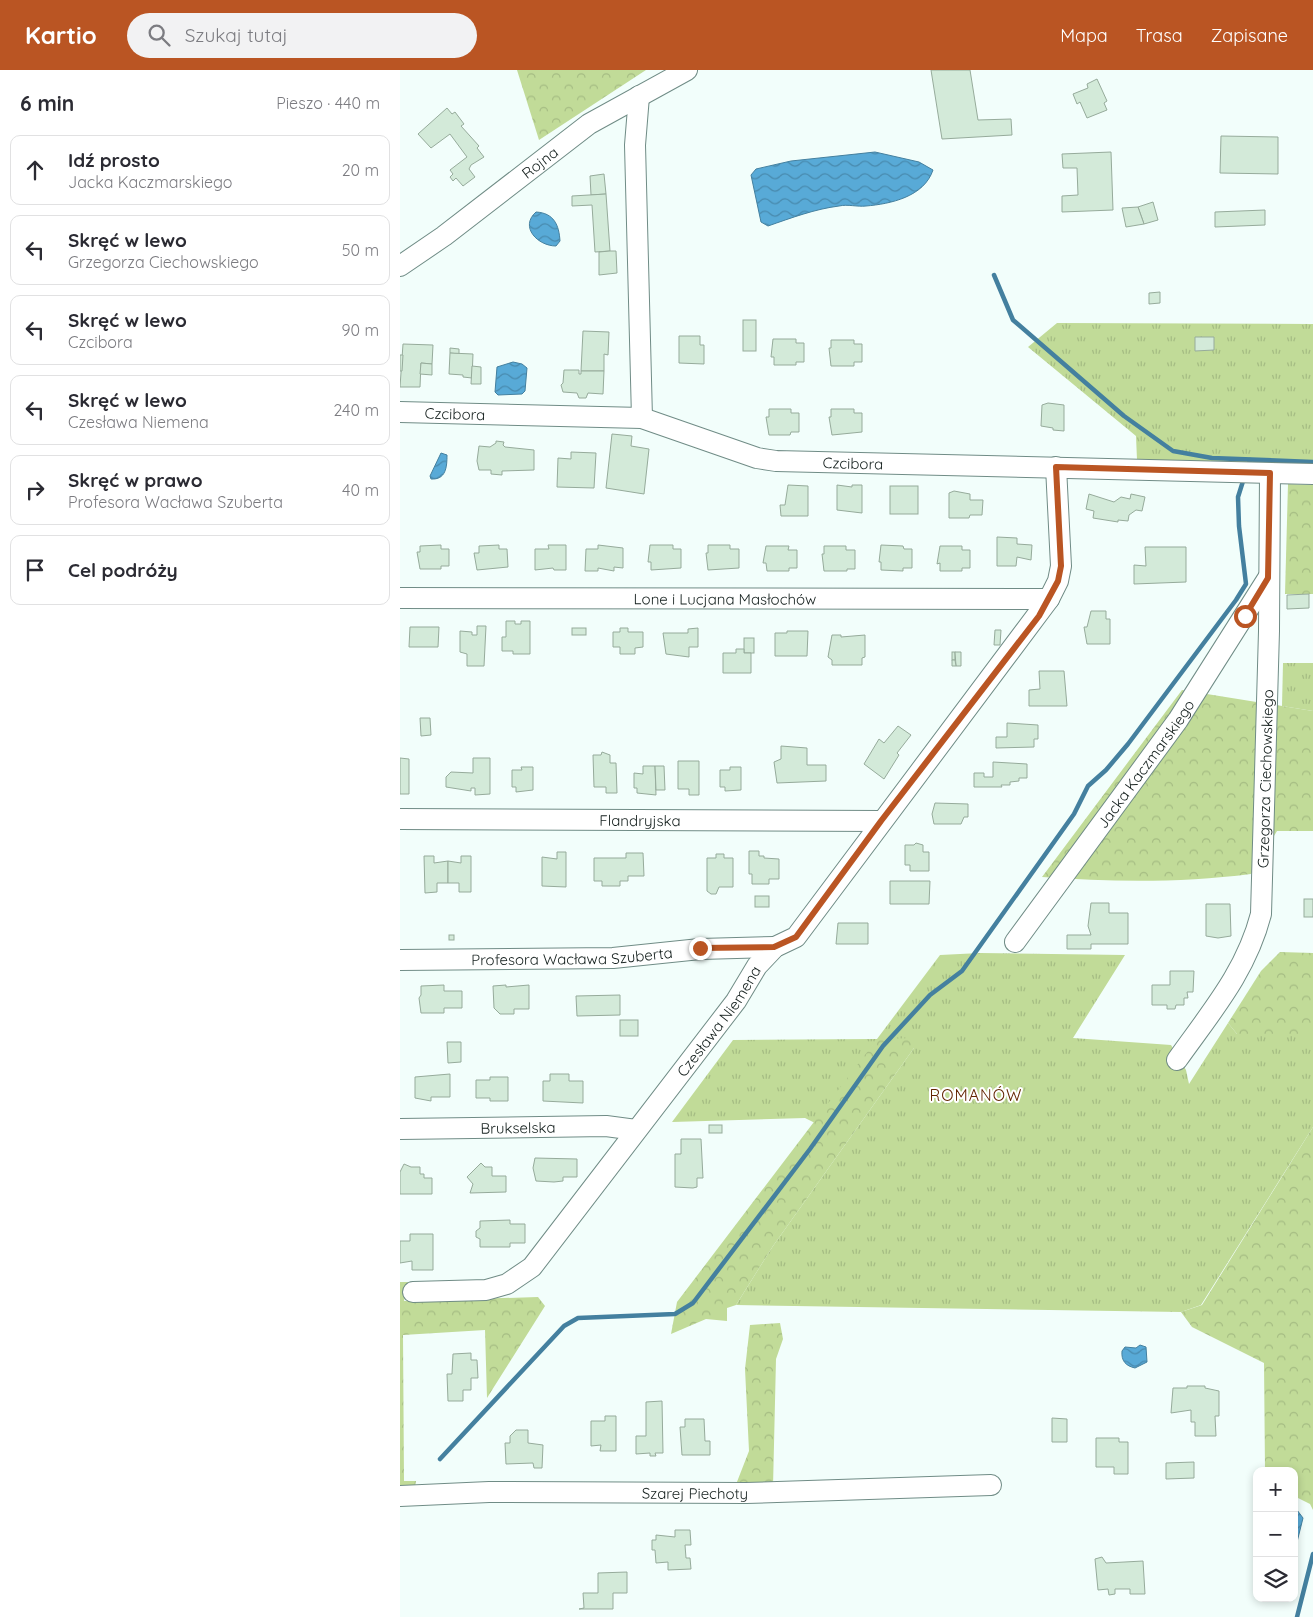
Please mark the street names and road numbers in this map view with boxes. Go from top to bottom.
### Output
street label: Rojna [518,142,562,182]
street label: Czcibora [424,403,486,424]
street label: Czcibora [822,453,883,473]
street label: Lone i Lucjana Masłochów [634,589,816,608]
street label: Grzegorza Ciechowskiego [1253,689,1277,868]
street label: Jacka Kaczmarskiego [1092,696,1198,832]
street label: Flandryjska [599,810,681,830]
street label: Profesora Wacława Szuberta [471,942,674,969]
street label: Czesława Niemena [672,962,765,1080]
street label: Brukselska [480,1117,556,1137]
street label: Szarej Piechoty [642,1483,748,1503]

